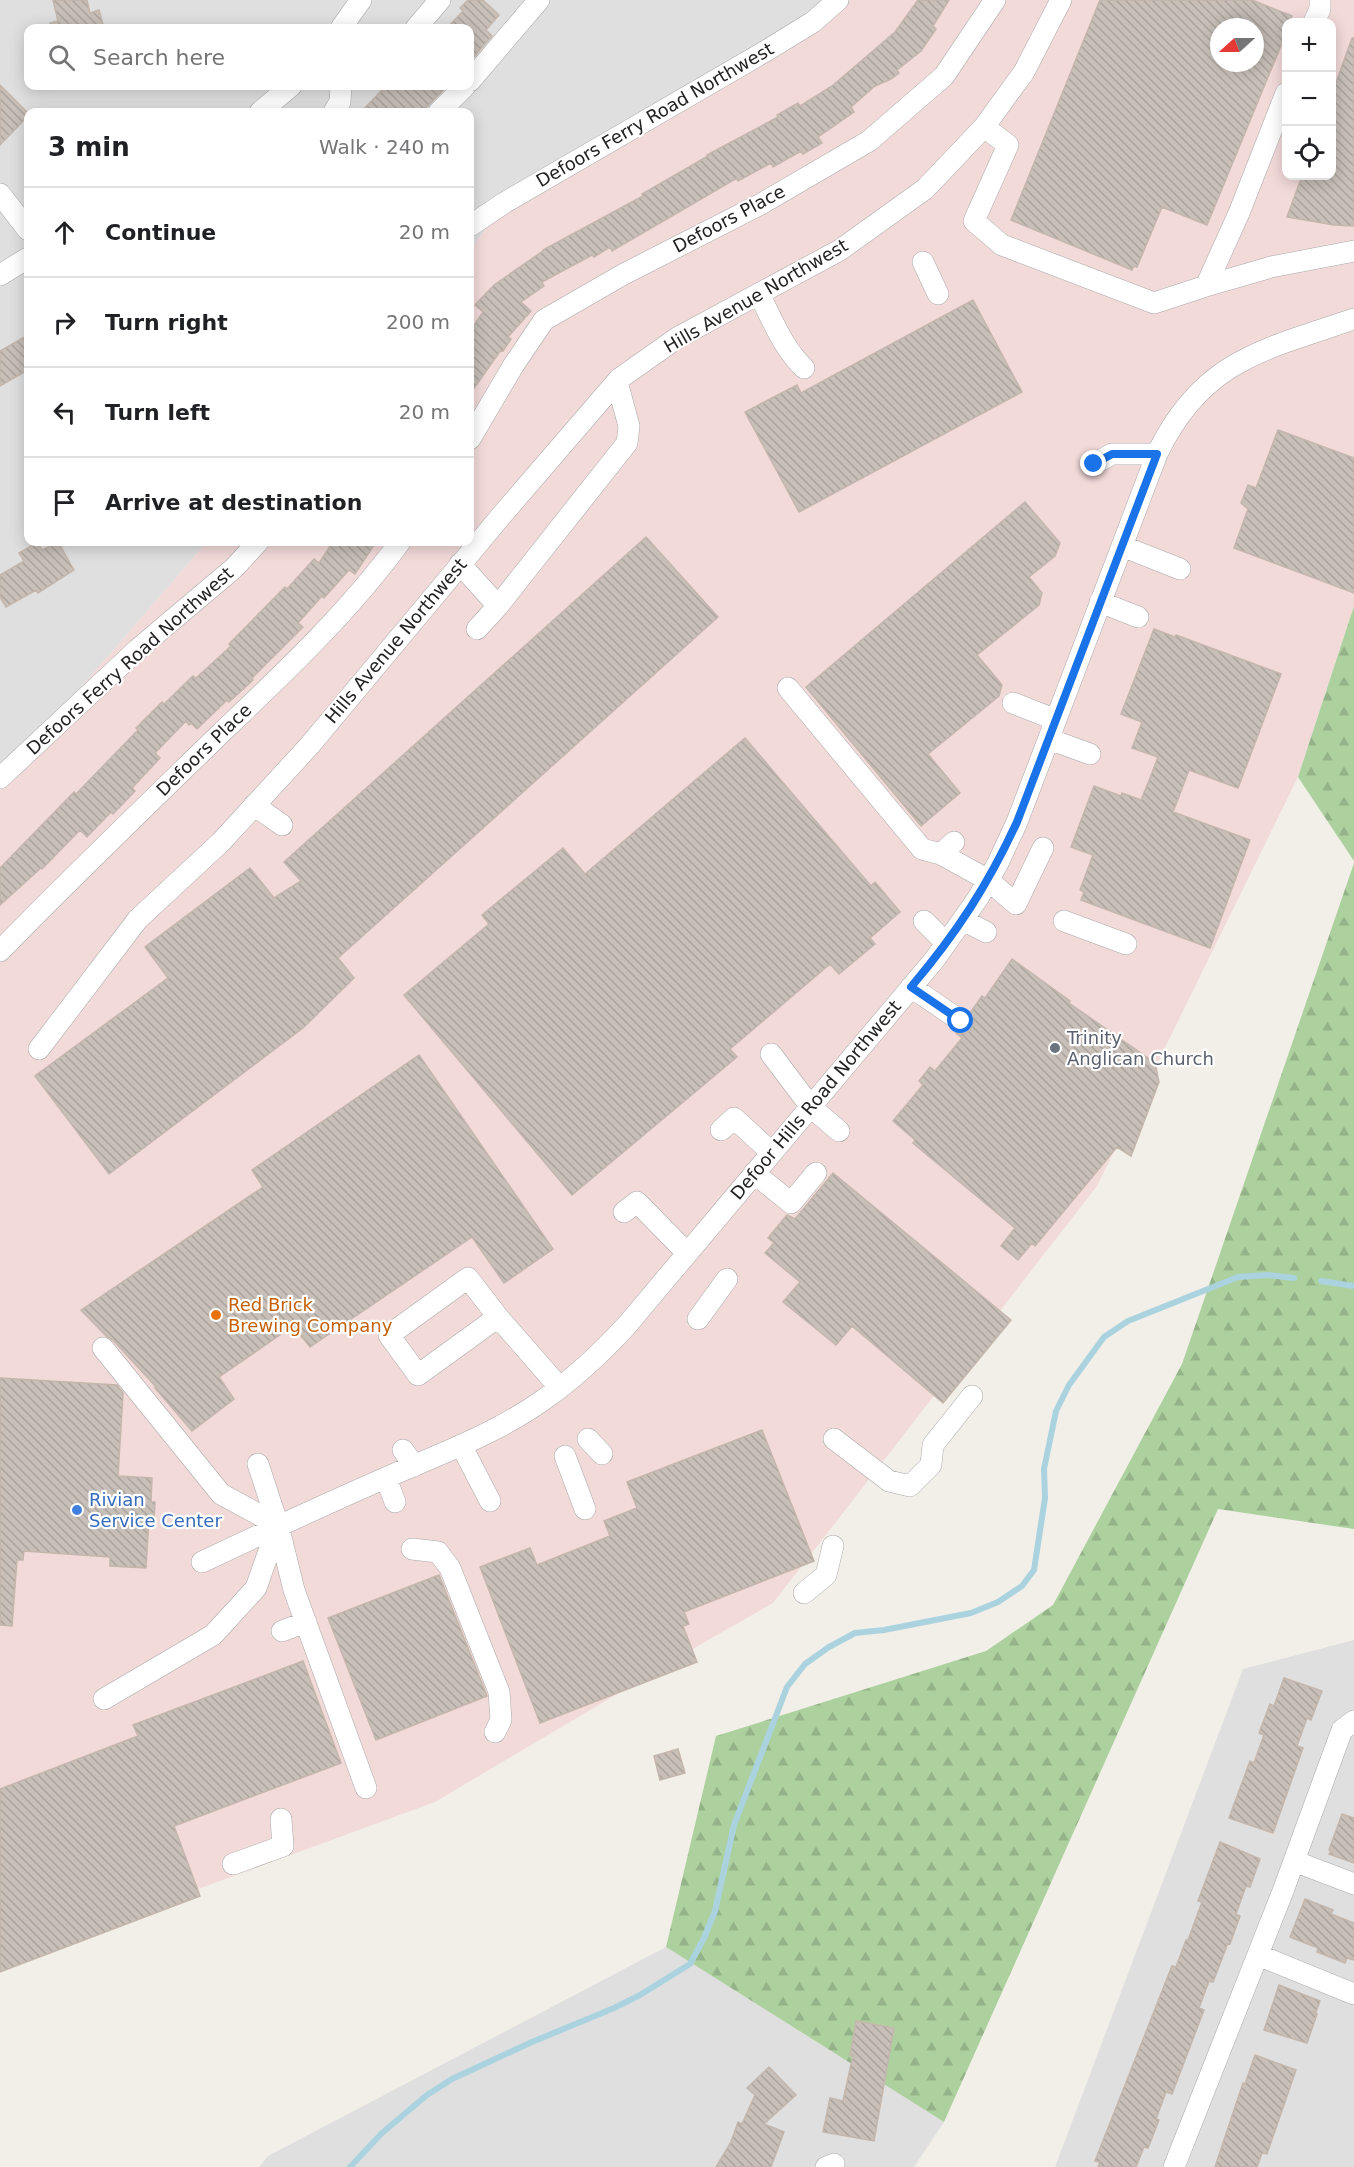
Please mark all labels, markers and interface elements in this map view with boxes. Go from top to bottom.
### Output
north arrow [1210,18,1264,72]
map controls [1282,18,1336,180]
button: + [1282,18,1336,72]
search box [24,24,474,90]
street label: Defoors Ferry Road Northwest [532,38,777,191]
icon: search [45,41,78,74]
text: Search here [93,45,225,70]
button: − [1282,72,1336,126]
button: locate [1282,126,1336,180]
text: 3 min [48,132,130,162]
text: Walk · 240 m [319,135,450,159]
street label: Defoors Place [669,180,788,257]
icon: ahead [48,216,81,249]
text: Continue [105,220,216,245]
text: 20 m [399,220,450,244]
street label: Hills Avenue Northwest [660,234,851,357]
icon: right [48,306,81,339]
text: Turn right [105,310,228,335]
text: 200 m [386,310,450,334]
icon: left [48,396,81,429]
text: Turn left [105,400,210,425]
text: 20 m [399,400,450,424]
route end [1080,450,1106,476]
icon: arrive [48,486,81,519]
text: Arrive at destination [105,490,362,515]
street label: Hills Avenue Northwest [320,554,471,727]
street label: Defoors Ferry Road Northwest [22,562,237,759]
street label: Defoors Place [152,699,255,800]
street label: Defoor Hills Road Northwest [726,996,905,1204]
route start [947,1007,973,1033]
place label: Trinity Anglican Church [1066,1027,1214,1069]
marker: Trinity Anglican Church [1048,1041,1062,1055]
place label: Red Brick Brewing Company [228,1294,393,1336]
marker: Red Brick Brewing Company [209,1308,223,1322]
place label: Rivian Service Center [89,1489,222,1531]
marker: Rivian Service Center [70,1503,84,1517]

